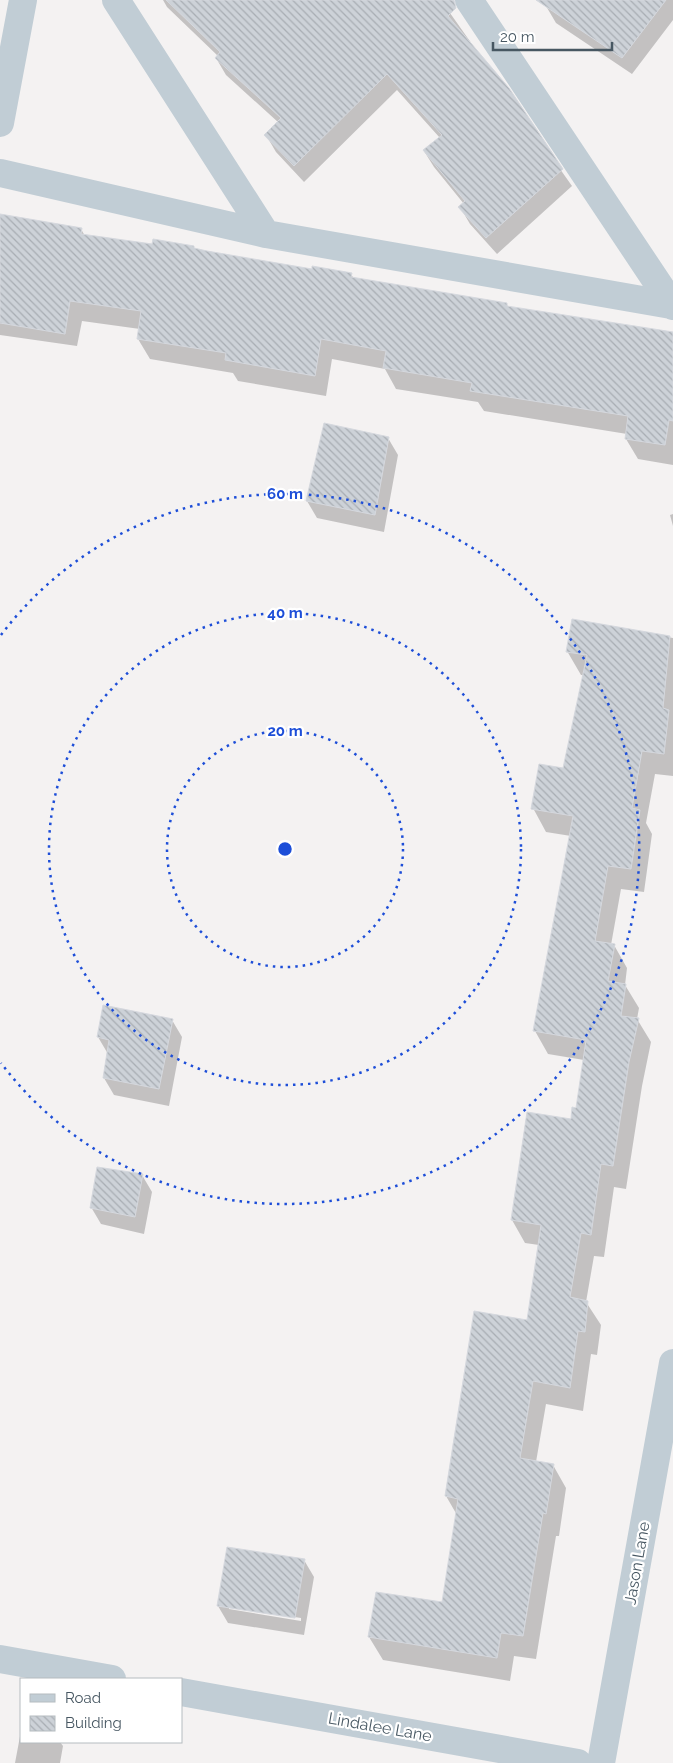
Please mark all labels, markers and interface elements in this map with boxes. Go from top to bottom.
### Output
scale bar [493,20,612,52]
text: 20 m [500,28,535,46]
text: 60 m [267,485,303,503]
text: 40 m [267,604,303,622]
text: 20 m [267,722,303,740]
centre of rings [276,840,294,858]
street label: Jason Lane [620,1520,654,1606]
legend [20,1678,182,1743]
text: Road [65,1689,101,1707]
street label: Lindalee Lane [327,1709,433,1745]
text: Building [65,1714,122,1732]

